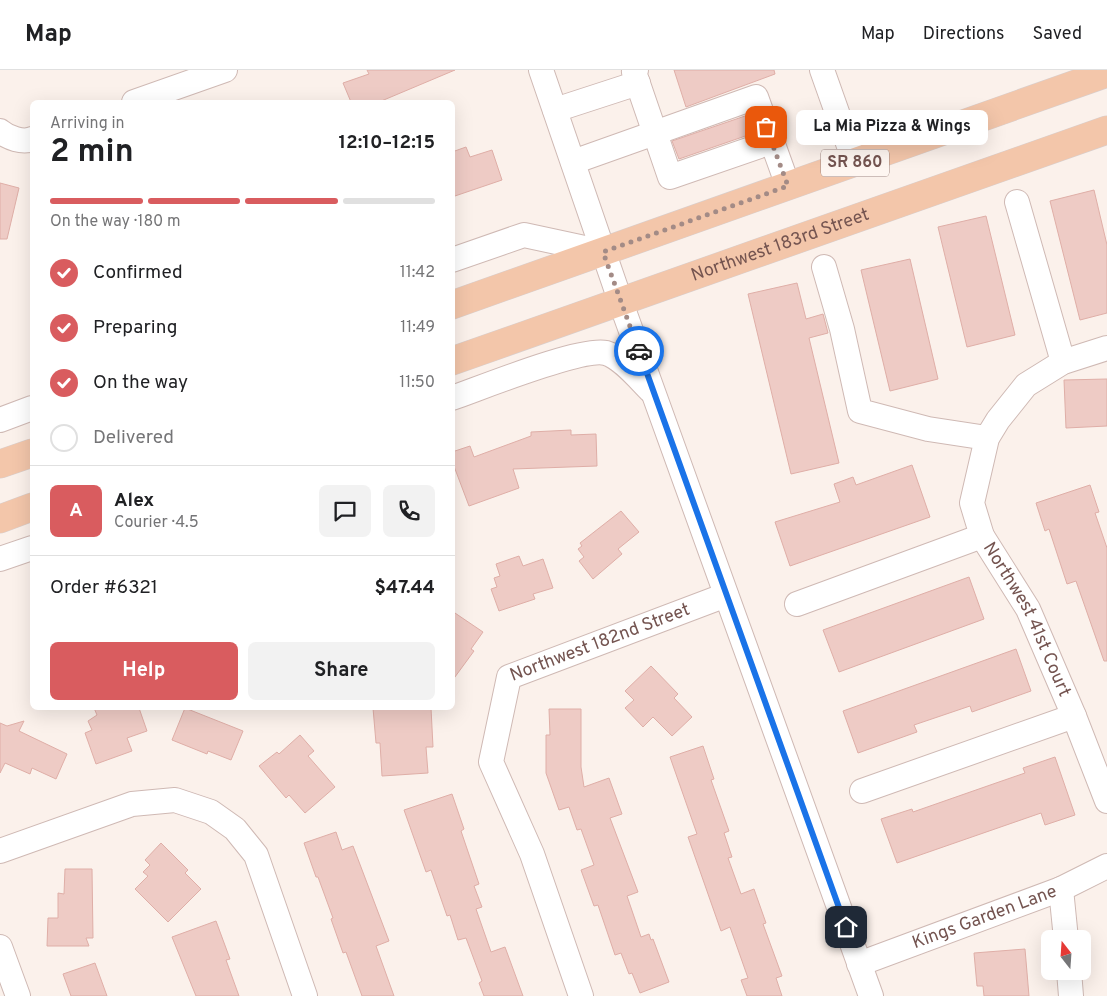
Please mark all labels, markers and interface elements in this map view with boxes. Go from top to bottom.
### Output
text: Map [25,20,72,50]
text: Map [861,23,895,46]
text: Directions [923,23,1005,46]
text: Saved [1033,23,1082,46]
pin [745,106,787,148]
callout: La Mia Pizza & Wings [796,110,988,144]
icon: bag [752,113,780,141]
text: Arriving in [50,114,125,134]
text: La Mia Pizza & Wings [813,117,971,137]
text: 12:10–12:15 [339,131,435,155]
text: 2 min [50,133,134,173]
road number: SR 860 [821,150,889,176]
street label: Northwest 183rd Street [688,203,872,287]
text: On the way · 180 m [50,212,181,232]
icon: check [50,259,78,287]
text: Confirmed [93,261,183,285]
text: 11:42 [400,263,435,283]
icon: check [50,314,78,342]
text: Preparing [93,316,177,340]
text: 11:49 [400,318,435,338]
courier [614,326,664,376]
icon: car [625,337,653,365]
icon: check [50,369,78,397]
text: On the way [93,371,188,395]
text: 11:50 [399,373,435,393]
text: Delivered [93,426,174,450]
button: chat [319,485,371,537]
button: phone [383,485,435,537]
text: Alex [114,489,154,513]
text: A [69,499,83,523]
text: Courier · 4.5 [114,513,199,533]
street label: Northwest 41st Court [977,538,1076,700]
text: Order #6321 [50,576,158,600]
text: $47.44 [375,576,435,600]
street label: Northwest 182nd Street [507,598,693,687]
button: Help [50,642,238,700]
button: Share [248,642,435,700]
street label: Kings Garden Lane [909,880,1060,955]
pin [825,906,867,948]
icon: home [832,913,860,941]
north arrow [1041,930,1091,980]
map controls [1041,930,1091,980]

